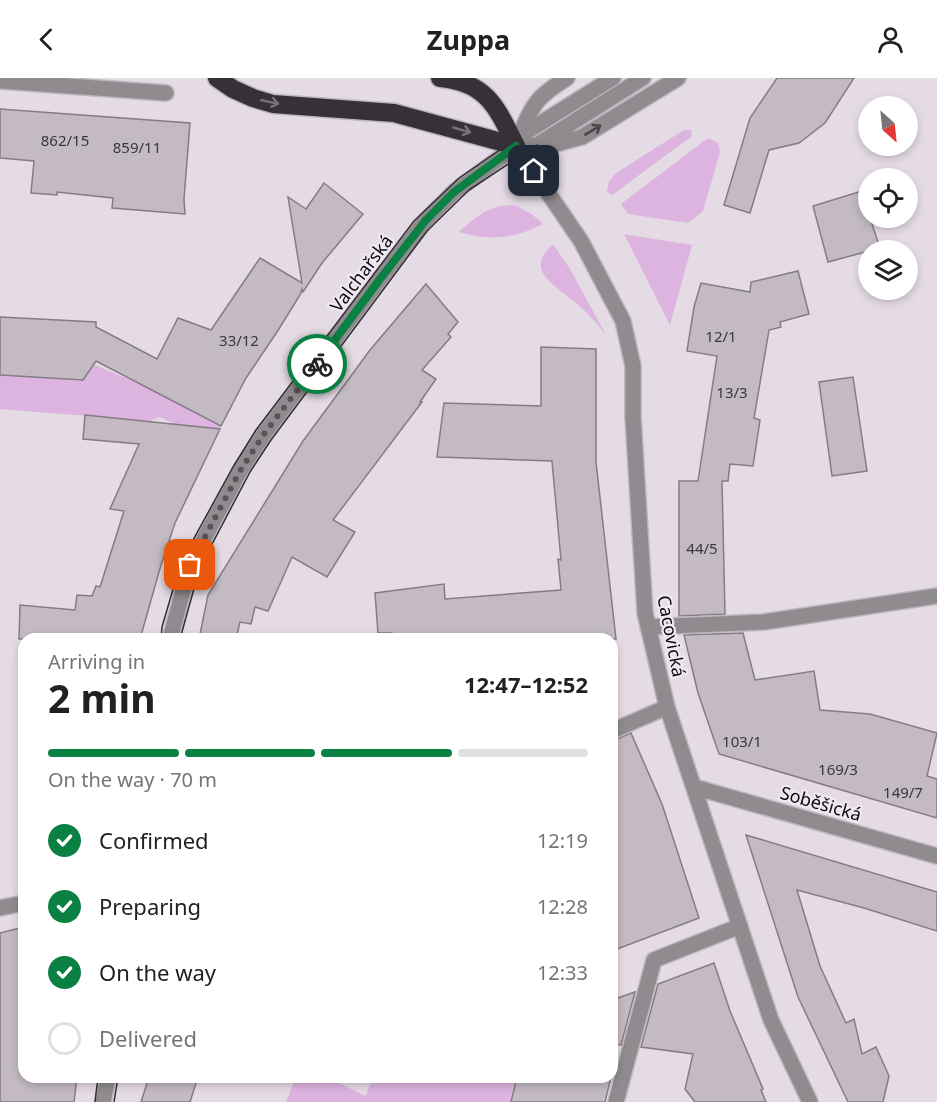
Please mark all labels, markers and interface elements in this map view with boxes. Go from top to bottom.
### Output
text: Zuppa [427,21,510,58]
icon: back [30,23,63,56]
icon: person [874,23,907,56]
north arrow [858,96,918,156]
map controls [858,96,918,300]
one-way arrow [260,97,279,108]
one-way arrow [584,124,601,136]
one-way arrow [452,125,471,136]
house number: 862/15 [41,130,89,150]
house number: 859/11 [113,137,161,157]
pin [508,145,559,196]
icon: home [517,154,550,187]
button: locate [858,168,918,228]
street label: Valchařská [324,230,398,316]
button: layers [858,240,918,300]
house number: 12/1 [705,326,737,346]
house number: 33/12 [219,330,259,350]
courier [287,334,347,394]
icon: bike [301,348,334,381]
house number: 13/3 [716,382,748,402]
house number: 44/5 [686,538,718,558]
pin [164,539,215,590]
icon: bag [173,548,206,581]
street label: Cacovická [652,593,692,679]
text: Arriving in [48,648,145,675]
text: 12:47–12:52 [464,669,588,699]
text: 2 min [48,671,155,724]
house number: 103/1 [722,731,762,751]
house number: 169/3 [818,759,858,779]
text: On the way · 70 m [48,766,217,793]
street label: Soběšická [777,780,865,826]
house number: 149/7 [883,782,923,802]
icon: check [48,824,81,857]
text: Confirmed [99,825,209,855]
text: 12:19 [537,827,588,854]
icon: check [48,890,81,923]
text: Preparing [99,891,201,921]
text: 12:28 [537,893,588,920]
icon: check [48,956,81,989]
text: On the way [99,957,216,987]
text: 12:33 [537,959,588,986]
text: Delivered [99,1023,197,1053]

